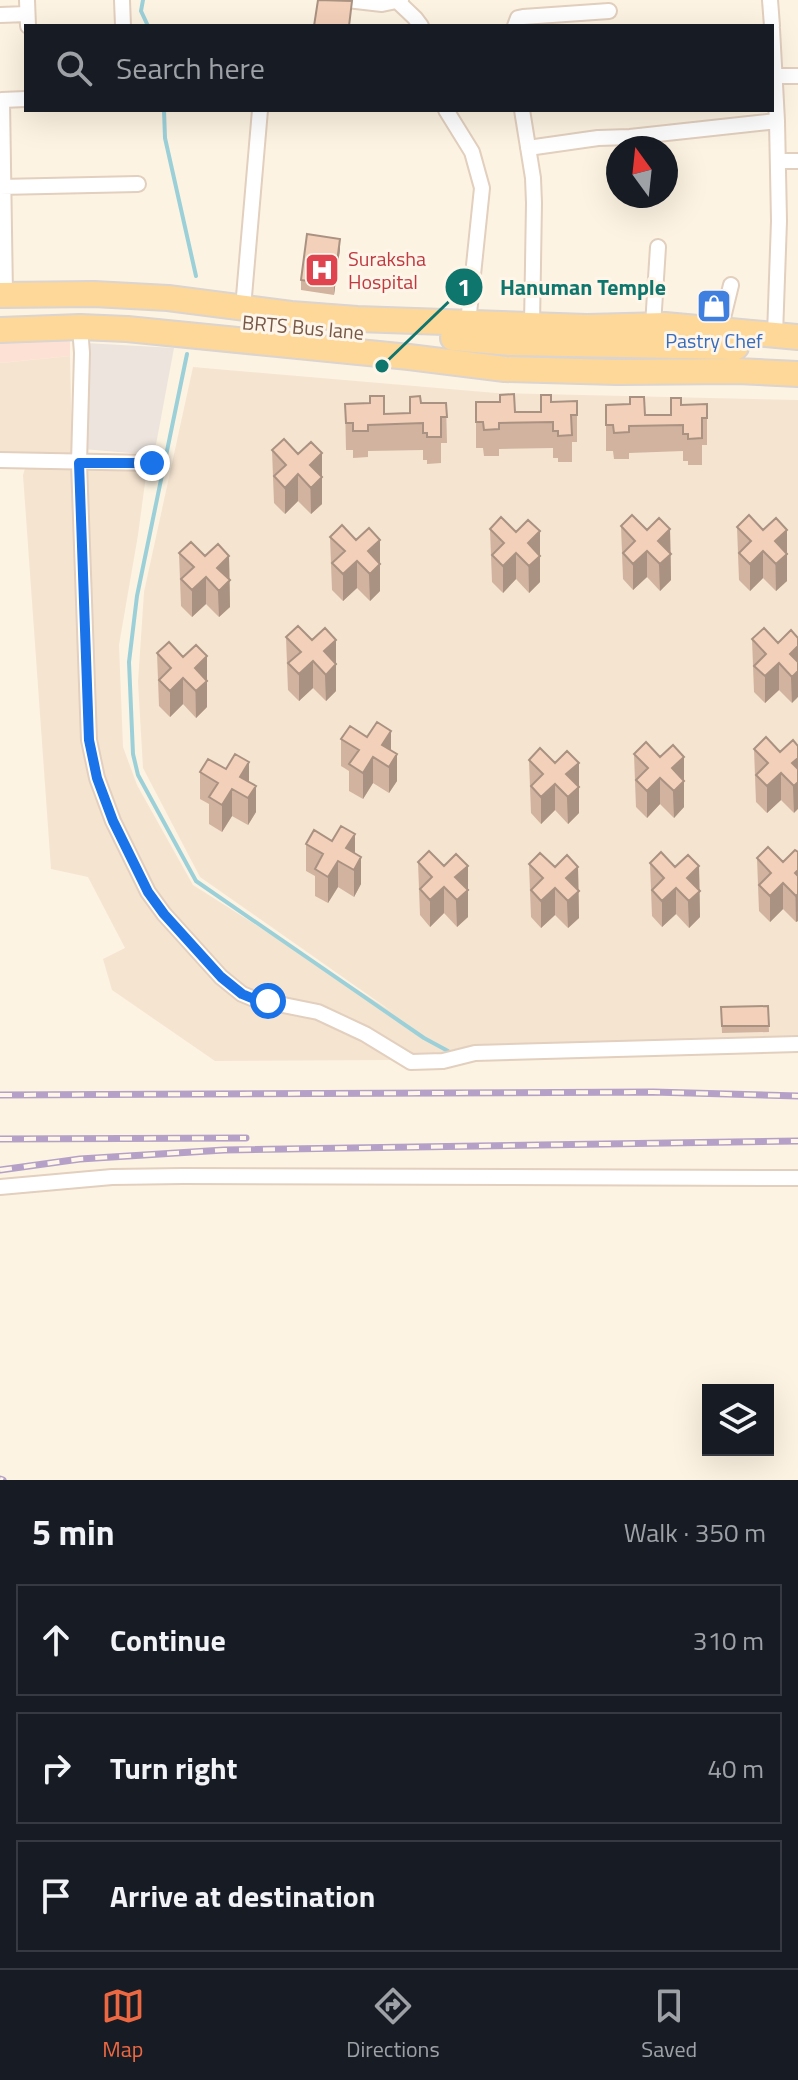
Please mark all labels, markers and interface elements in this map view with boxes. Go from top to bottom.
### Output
search box [24,24,774,112]
text: Search here [116,45,265,91]
icon: search [52,46,96,90]
north arrow [606,136,678,208]
place label: Suraksha Hospital [348,243,426,297]
hospital icon: Suraksha Hospital [303,251,341,289]
callout: Hanuman Temple [444,264,682,310]
text: 1 [457,269,471,305]
text: Hanuman Temple [500,270,666,304]
shop icon: Pastry Chef [695,287,733,325]
street label: BRTS Bus lane [241,306,365,348]
place label: Pastry Chef [665,325,763,356]
route end [134,445,170,481]
route start [250,983,286,1019]
map controls [702,1384,774,1456]
button: layers [702,1384,774,1456]
text: 5 min [32,1506,115,1558]
text: Walk · 350 m [624,1513,766,1552]
text: Continue [110,1617,226,1663]
icon: ahead [34,1618,78,1662]
text: 310 m [693,1621,764,1660]
text: Turn right [110,1745,238,1791]
icon: right [34,1746,78,1790]
text: 40 m [707,1749,764,1788]
text: Arrive at destination [110,1873,375,1919]
icon: arrive [34,1874,78,1918]
tab: Map [101,1984,145,2066]
tab: Directions [346,1984,440,2066]
tab: Saved [641,1984,697,2066]

